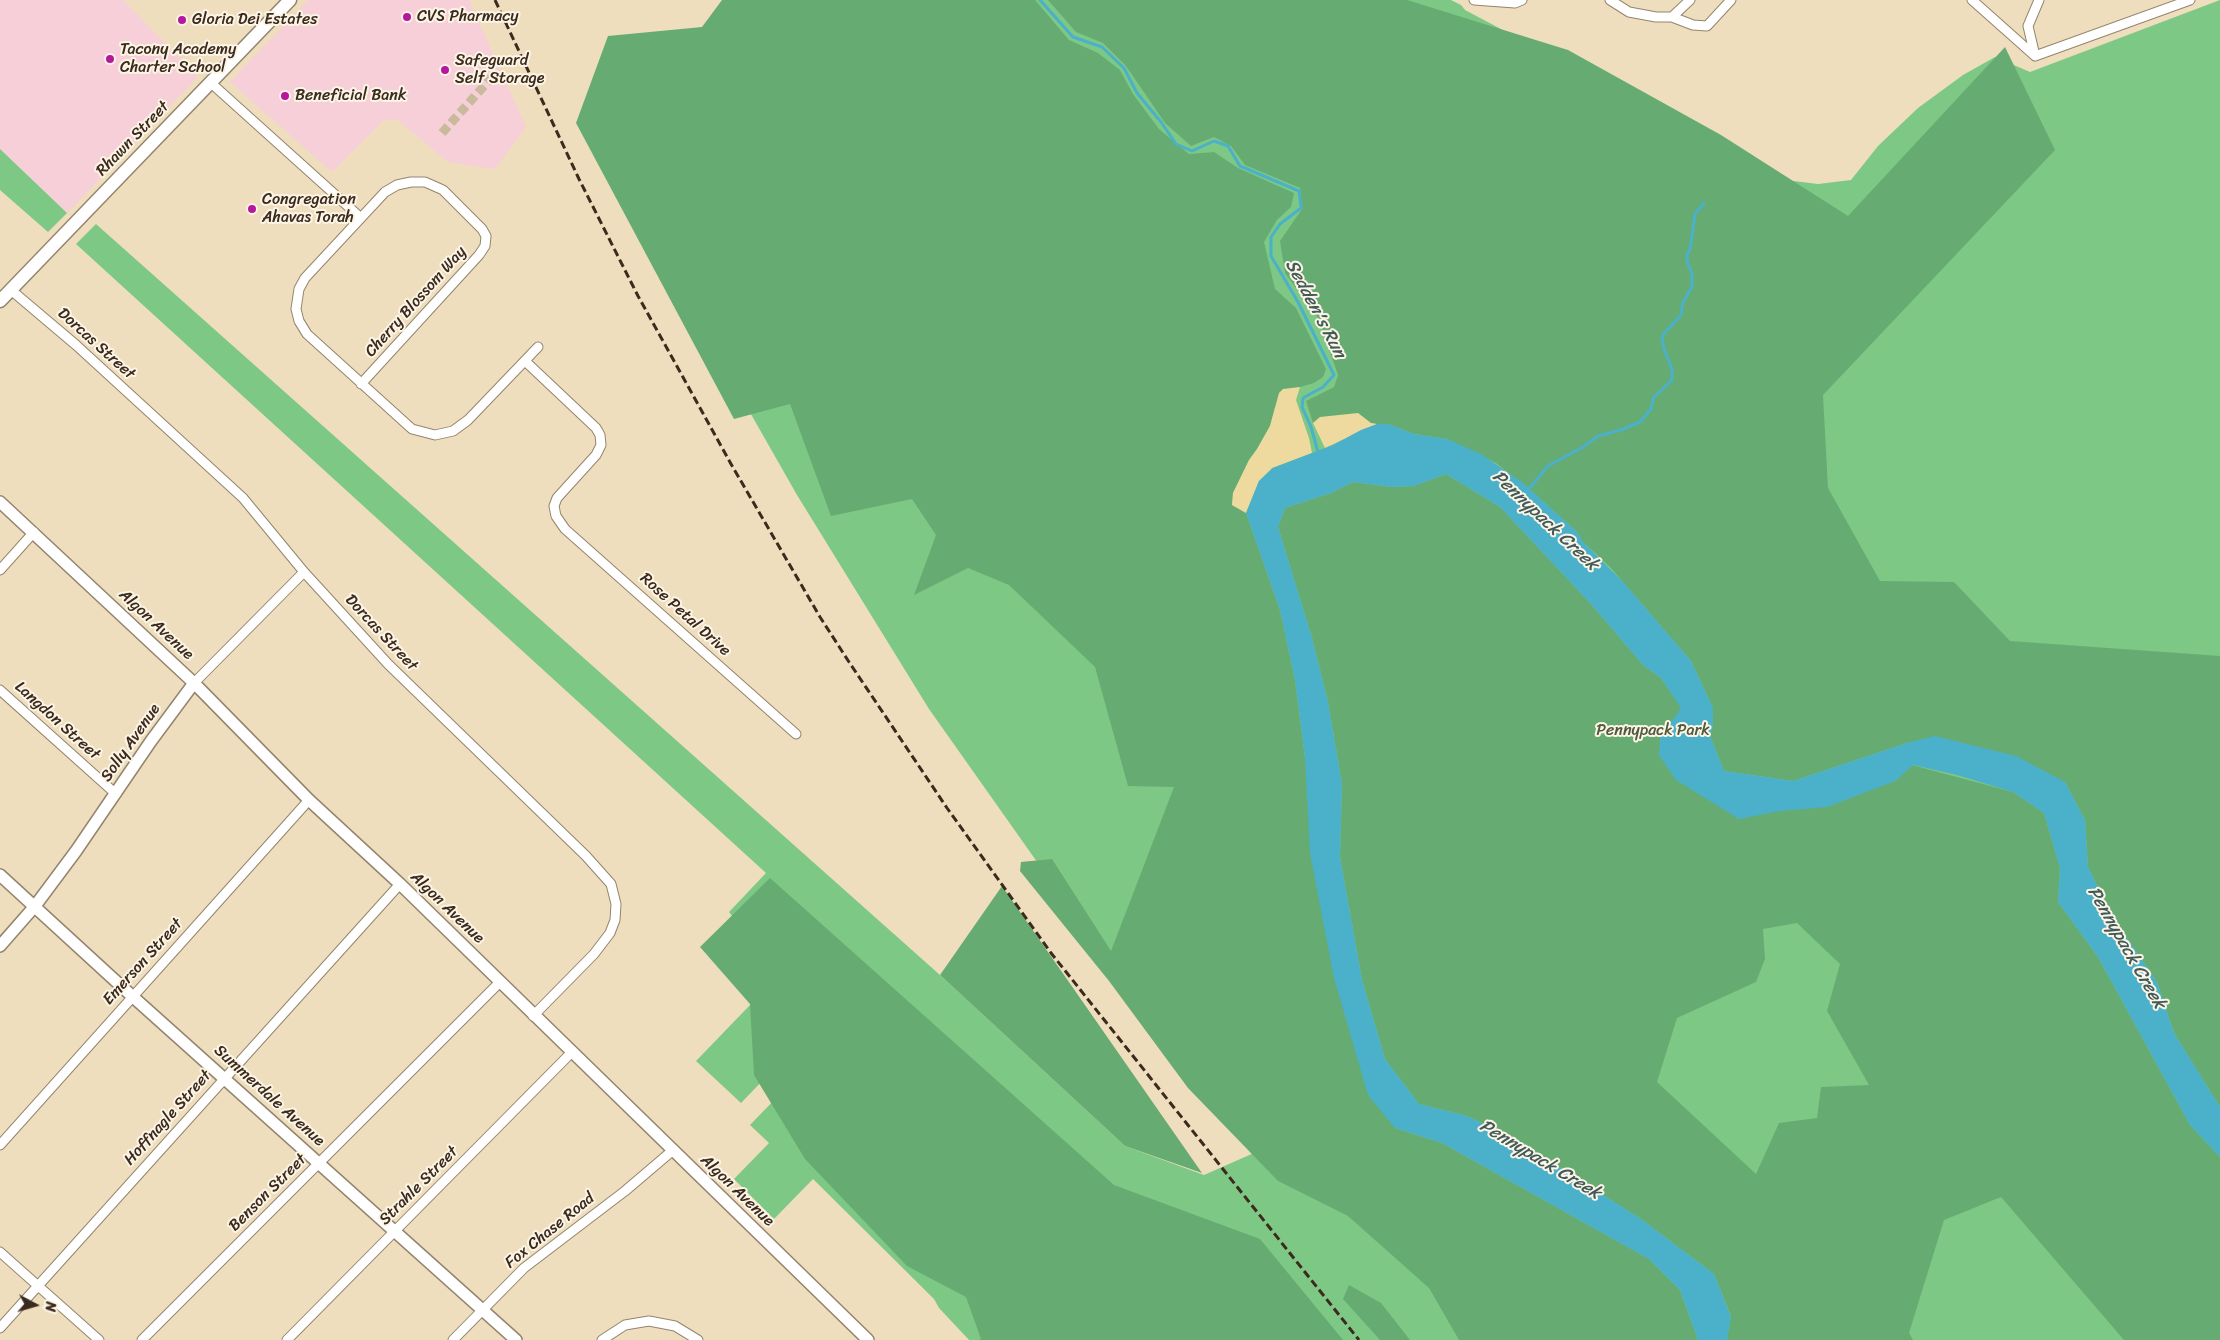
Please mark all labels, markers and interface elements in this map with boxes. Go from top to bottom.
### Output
place label: CVS Pharmacy [417,7,518,27]
place label: Gloria Dei Estates [192,10,317,30]
marker: CVS Pharmacy [401,11,413,23]
marker: Gloria Dei Estates [176,14,188,26]
place label: Tacony Academy Charter School [120,40,236,78]
place label: Safeguard Self Storage [455,51,544,89]
marker: Tacony Academy Charter School [104,53,116,65]
marker: Safeguard Self Storage [439,64,451,76]
place label: Beneficial Bank [295,86,406,106]
marker: Beneficial Bank [279,90,291,102]
street label: Rhawn Street [93,98,173,180]
place label: Congregation Ahavas Torah [262,190,356,228]
marker: Congregation Ahavas Torah [246,203,258,215]
street label: Cherry Blossom Way [361,243,471,361]
water label: Sedden's Run [1280,256,1350,362]
street label: Dorcas Street [53,304,139,384]
water label: Pennypack Creek [1487,466,1603,576]
street label: Rose Petal Drive [636,569,734,661]
street label: Algon Avenue [115,586,197,664]
street label: Dorcas Street [341,591,421,675]
street label: Langdon Street [10,678,104,764]
street label: Solly Avenue [97,700,165,786]
park label: Pennypack Park [1596,721,1710,741]
street label: Algon Avenue [406,868,488,948]
water label: Pennypack Creek [2082,883,2170,1013]
street label: Emerson Street [99,915,187,1009]
street label: Summerdale Avenue [210,1041,328,1151]
street label: Hoffnagle Street [120,1067,216,1169]
water label: Pennypack Creek [1476,1115,1604,1205]
street label: Strahle Street [376,1143,462,1229]
street label: Benson Street [225,1150,311,1236]
street label: Algon Avenue [696,1151,778,1231]
street label: Fox Chase Road [501,1189,599,1273]
north arrow [10,1280,60,1330]
text: N [37,1300,63,1313]

